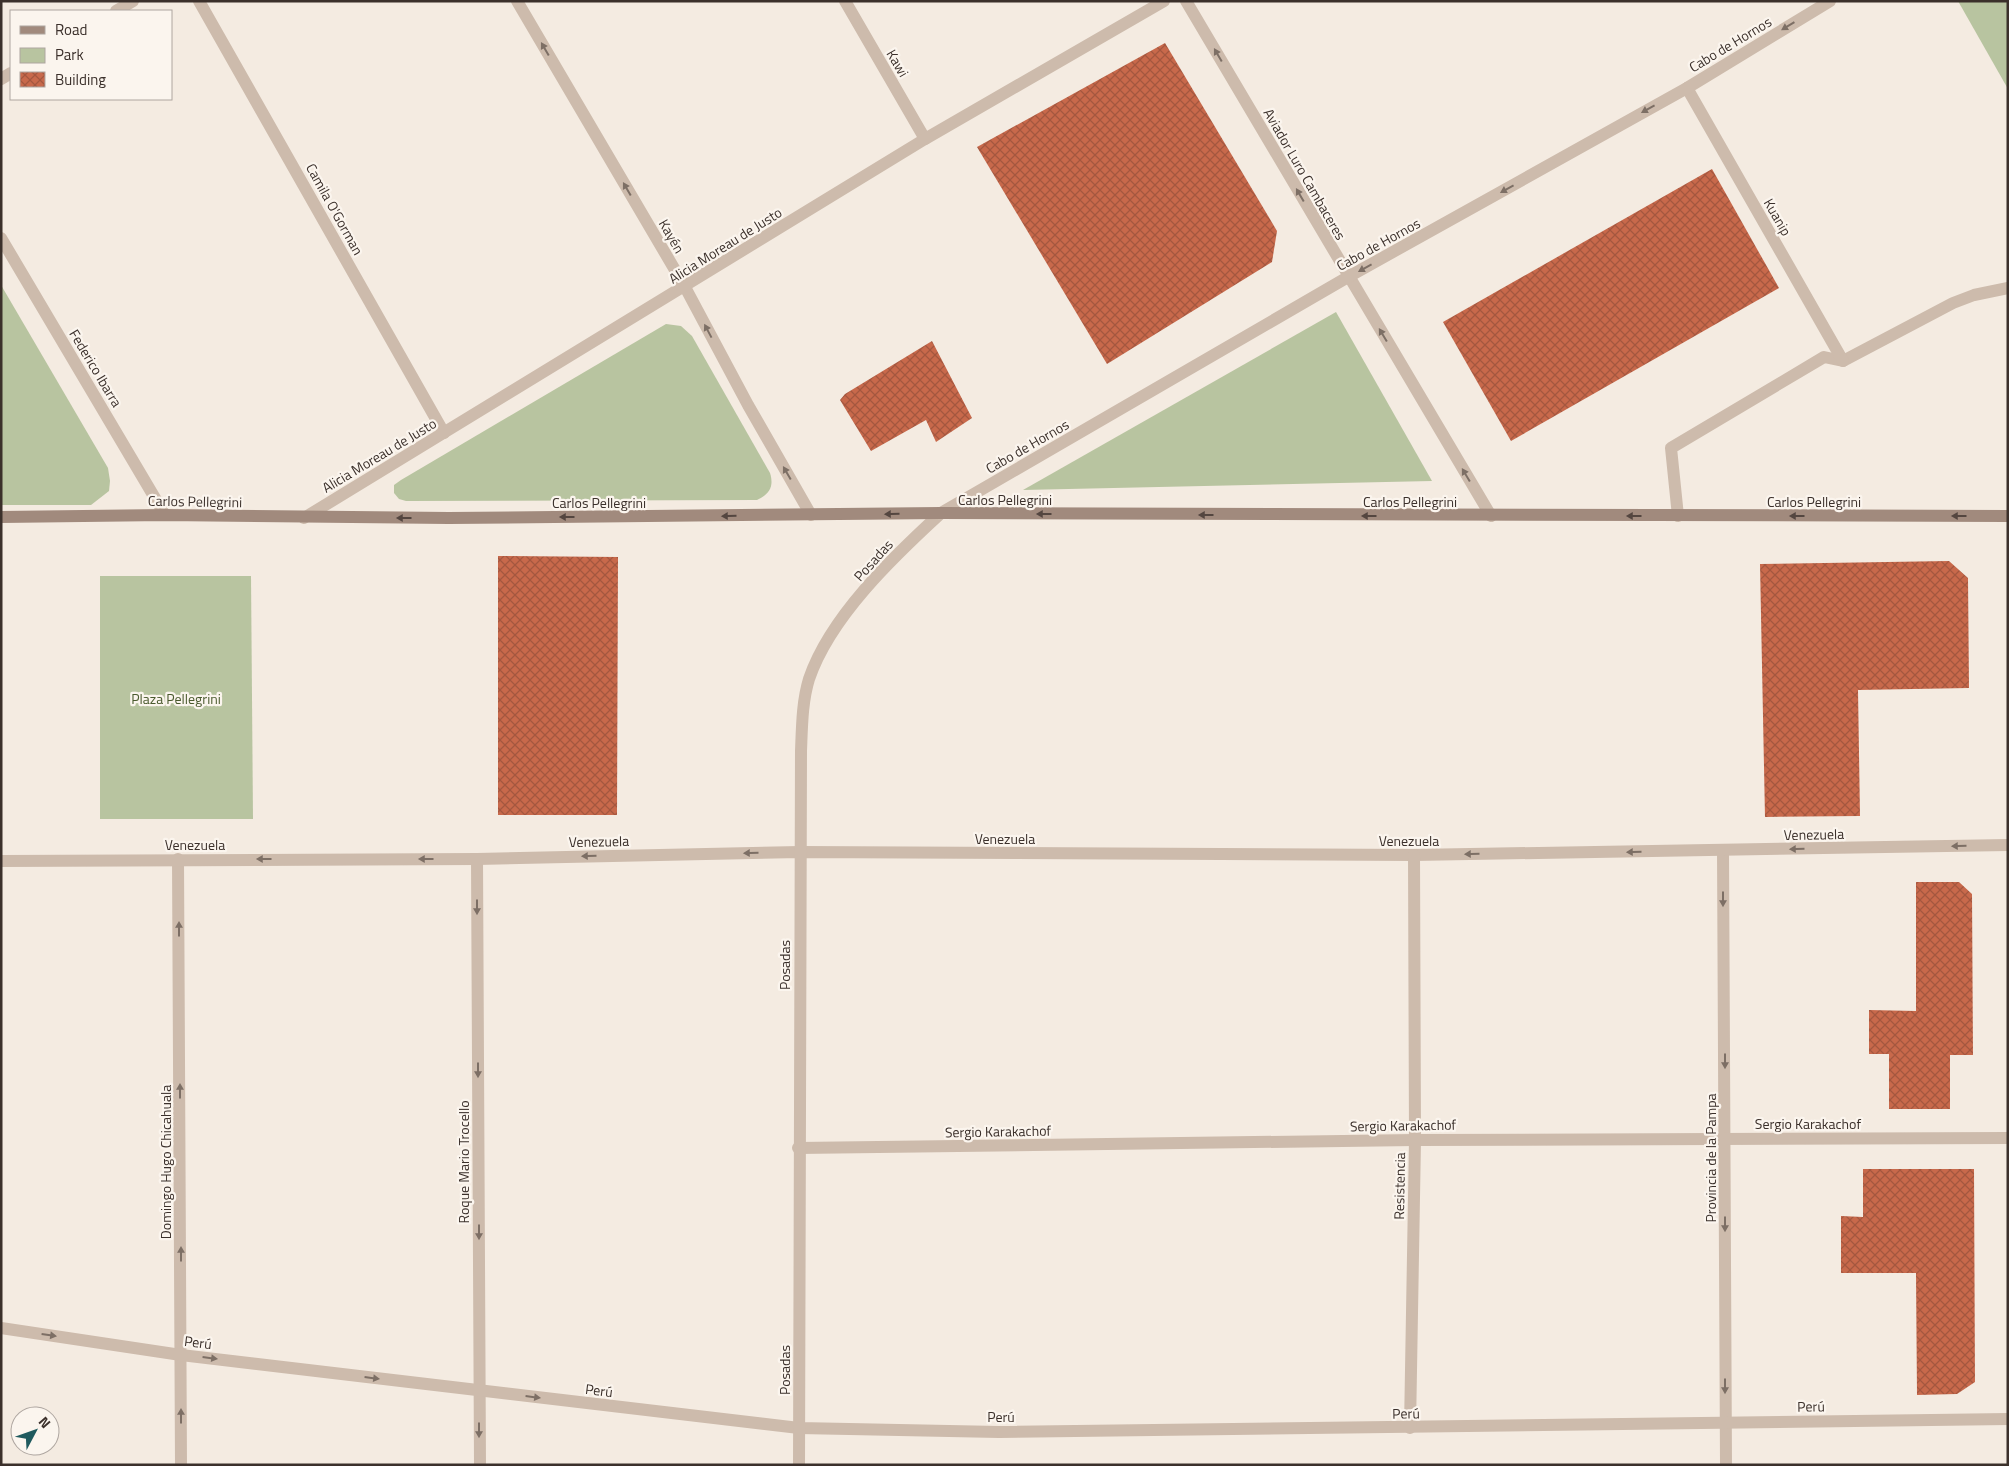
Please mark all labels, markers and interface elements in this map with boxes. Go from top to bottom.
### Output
legend [10,10,172,100]
street label: Cabo de Hornos [1685,11,1775,77]
text: Road [55,18,87,41]
one-way arrow [1782,22,1795,31]
text: Park [55,43,84,66]
one-way arrow [541,43,550,56]
street label: Kawi [882,45,914,81]
one-way arrow [1213,49,1222,62]
text: Building [55,68,106,91]
street label: Aviador Luro Cambaceres [1259,104,1351,244]
one-way arrow [1641,105,1656,113]
street label: Camila O'Gorman [301,159,369,259]
one-way arrow [623,183,632,196]
one-way arrow [1500,184,1513,193]
one-way arrow [1296,188,1304,203]
street label: Kuanip [1759,194,1797,240]
street label: Alicia Moreau de Justo [664,202,786,288]
street label: Cabo de Hornos [1332,212,1424,276]
street label: Kayén [654,215,690,257]
one-way arrow [1357,264,1372,272]
one-way arrow [704,323,712,338]
street label: Federico Ibarra [64,325,128,411]
one-way arrow [1378,329,1387,342]
street label: Alicia Moreau de Justo [318,412,440,498]
street label: Cabo de Hornos [981,414,1073,478]
one-way arrow [783,465,791,480]
one-way arrow [1462,468,1471,481]
street label: Carlos Pellegrini [958,489,1052,510]
street label: Carlos Pellegrini [148,490,242,512]
street label: Carlos Pellegrini [1363,491,1457,512]
street label: Carlos Pellegrini [1767,491,1861,512]
street label: Carlos Pellegrini [552,492,646,513]
one-way arrow [884,510,900,518]
one-way arrow [1035,510,1051,518]
one-way arrow [1198,511,1214,519]
one-way arrow [721,512,737,520]
one-way arrow [1360,512,1376,520]
one-way arrow [1626,512,1642,520]
one-way arrow [1788,512,1804,520]
one-way arrow [1951,512,1967,520]
one-way arrow [559,513,575,521]
one-way arrow [396,514,412,522]
street label: Posadas [848,534,898,586]
park label: Plaza Pellegrini [131,688,221,709]
street label: Venezuela [1784,823,1844,845]
street label: Venezuela [975,828,1035,849]
street label: Venezuela [569,830,629,852]
street label: Venezuela [1379,830,1439,851]
street label: Venezuela [165,834,225,855]
one-way arrow [1951,842,1967,850]
one-way arrow [1788,845,1804,853]
one-way arrow [1626,848,1642,856]
one-way arrow [743,849,759,857]
one-way arrow [1463,851,1479,859]
one-way arrow [581,852,597,860]
one-way arrow [256,855,272,863]
one-way arrow [418,855,434,863]
one-way arrow [1719,891,1727,907]
one-way arrow [473,900,481,916]
one-way arrow [175,920,183,936]
street label: Posadas [774,940,795,990]
one-way arrow [1721,1054,1729,1070]
one-way arrow [474,1062,482,1078]
one-way arrow [176,1083,184,1099]
street label: Domingo Hugo Chicahuala [155,1085,176,1239]
street label: Provincia de la Pampa [1700,1093,1721,1223]
street label: Roque Mario Trocello [453,1100,474,1224]
street label: Sergio Karakachof [1755,1113,1862,1134]
street label: Sergio Karakachof [1350,1114,1457,1136]
street label: Sergio Karakachof [945,1120,1052,1142]
street label: Resistencia [1388,1152,1410,1220]
one-way arrow [1721,1216,1729,1232]
one-way arrow [475,1225,483,1241]
one-way arrow [177,1245,185,1261]
street label: Perú [183,1330,213,1354]
one-way arrow [42,1332,58,1340]
street label: Posadas [774,1345,795,1395]
one-way arrow [203,1354,219,1362]
one-way arrow [364,1374,380,1382]
street label: Perú [584,1378,614,1402]
one-way arrow [1721,1379,1729,1395]
one-way arrow [525,1393,541,1401]
street label: Perú [1797,1395,1825,1417]
street label: Perú [1392,1402,1420,1424]
north arrow [10,1406,60,1456]
street label: Perú [987,1406,1015,1427]
one-way arrow [177,1408,185,1424]
text: N [34,1412,56,1433]
one-way arrow [476,1422,484,1438]

